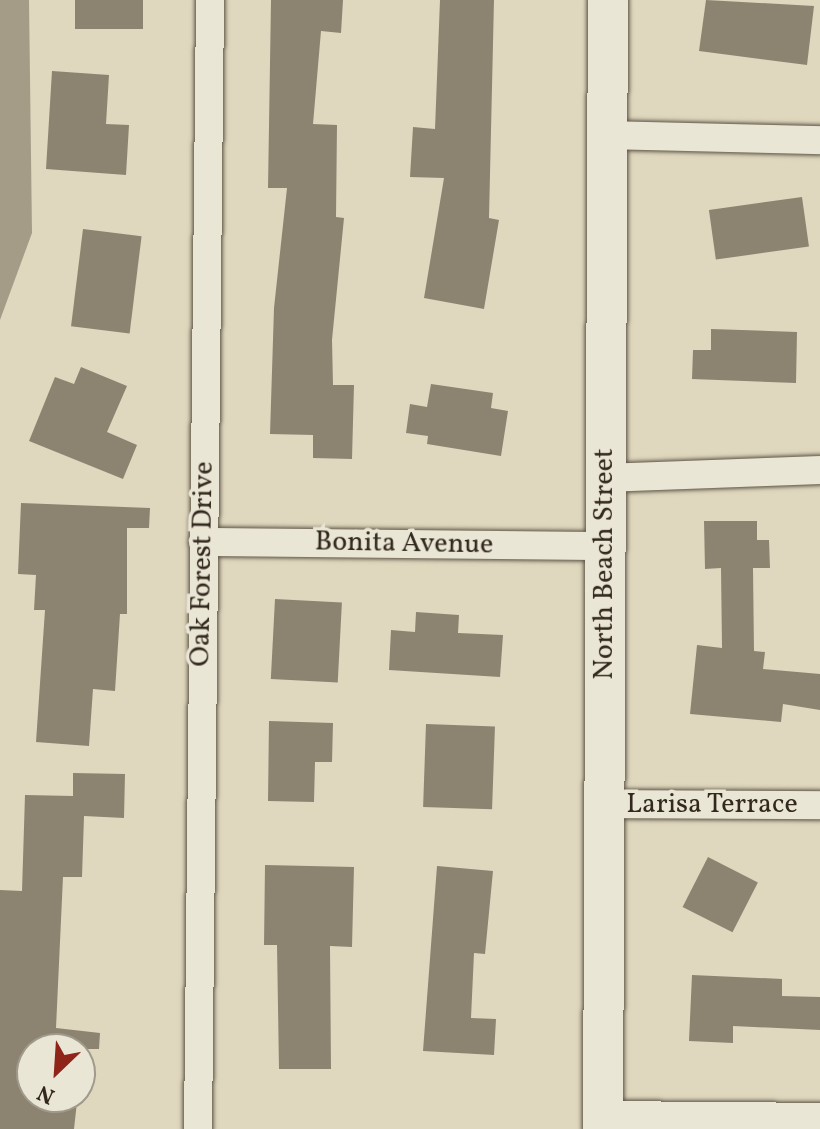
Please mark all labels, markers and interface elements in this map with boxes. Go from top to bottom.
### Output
street label: North Beach Street [588,448,622,680]
street label: Oak Forest Drive [184,461,222,667]
street label: Bonita Avenue [314,526,494,562]
street label: Larisa Terrace [626,788,798,822]
north arrow [16,1033,96,1113]
text: N [33,1076,60,1111]

